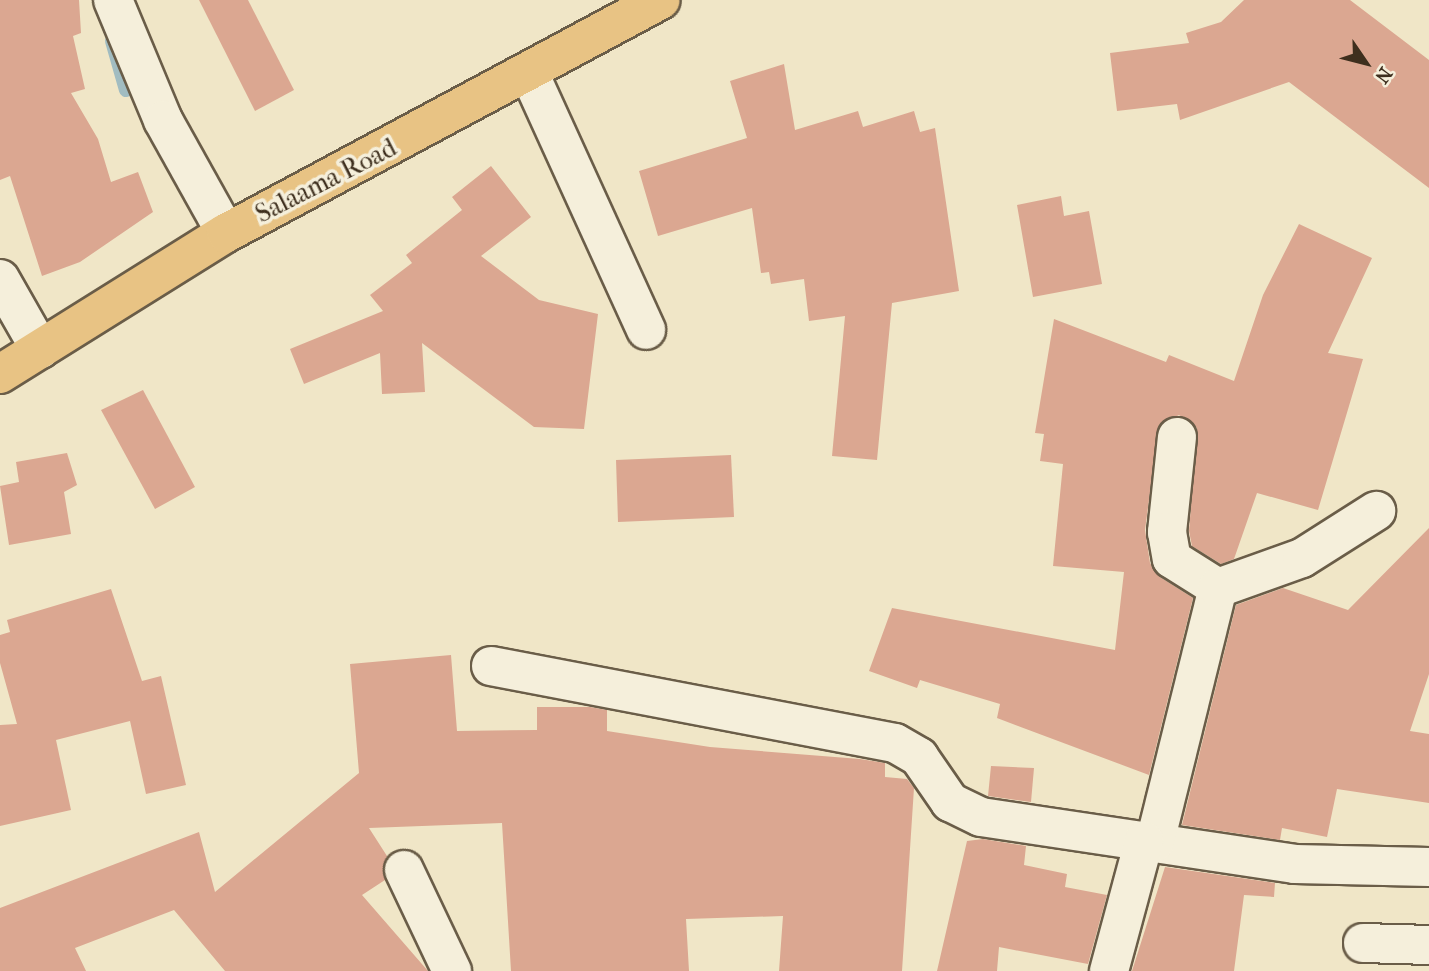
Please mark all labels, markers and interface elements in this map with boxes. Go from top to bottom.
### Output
north arrow [1331,28,1401,98]
text: N [1370,63,1396,87]
street label: Salaama Road [250,132,402,230]

